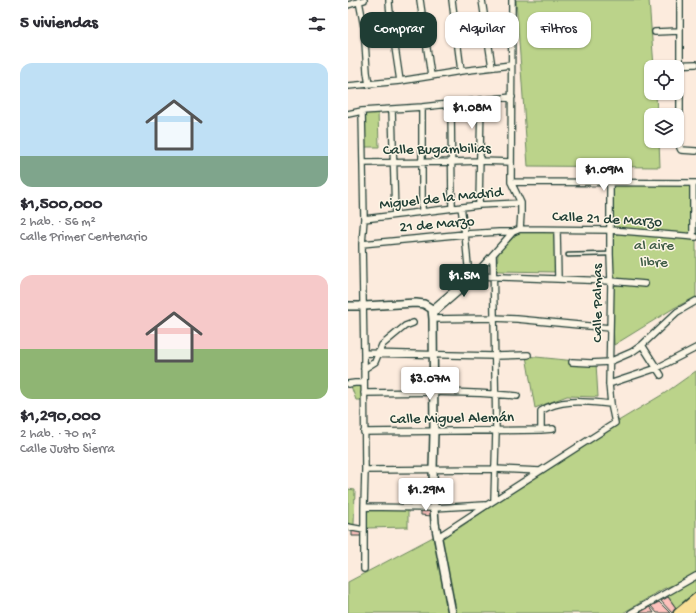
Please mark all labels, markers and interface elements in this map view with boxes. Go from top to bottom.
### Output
chip: Comprar [360,12,437,48]
chip: Alquilar [445,12,519,48]
chip: Filtros [527,12,591,48]
icon: filters [306,13,328,35]
text: 5 viviendas [20,14,98,34]
map controls [644,60,684,148]
button: locate [644,60,684,100]
icon: home [138,89,210,161]
pin: $1.08M [439,96,505,130]
text: $1.08M [453,101,491,116]
button: layers [644,108,684,148]
street label: Calle Bugambilias [383,140,492,160]
pin: $1.09M [571,158,637,192]
text: $1.09M [585,163,623,178]
street label: Miguel de la Madrid [378,183,505,214]
text: $1,500,000 [20,195,102,215]
street label: Calle 21 de Marzo [552,208,663,232]
street label: 21 de Marzo [399,213,476,237]
text: 2 hab. · 56 m² [20,215,96,230]
text: Calle Primer Centenario [20,230,148,245]
park label: al aire libre [634,237,674,272]
street label: Calle Palmas [589,263,607,342]
pin: $1.5M [436,264,492,298]
text: $1.5M [448,269,480,284]
icon: home [138,301,210,373]
pin: $3.07M [397,367,463,401]
text: $3.07M [410,372,450,387]
text: $1,290,000 [20,407,101,427]
street label: Calle Miguel Alemán [390,409,514,429]
text: 2 hab. · 70 m² [20,427,96,442]
text: Calle Justo Sierra [20,442,115,457]
pin: $1.29M [393,478,459,512]
text: $1.29M [407,483,445,498]

